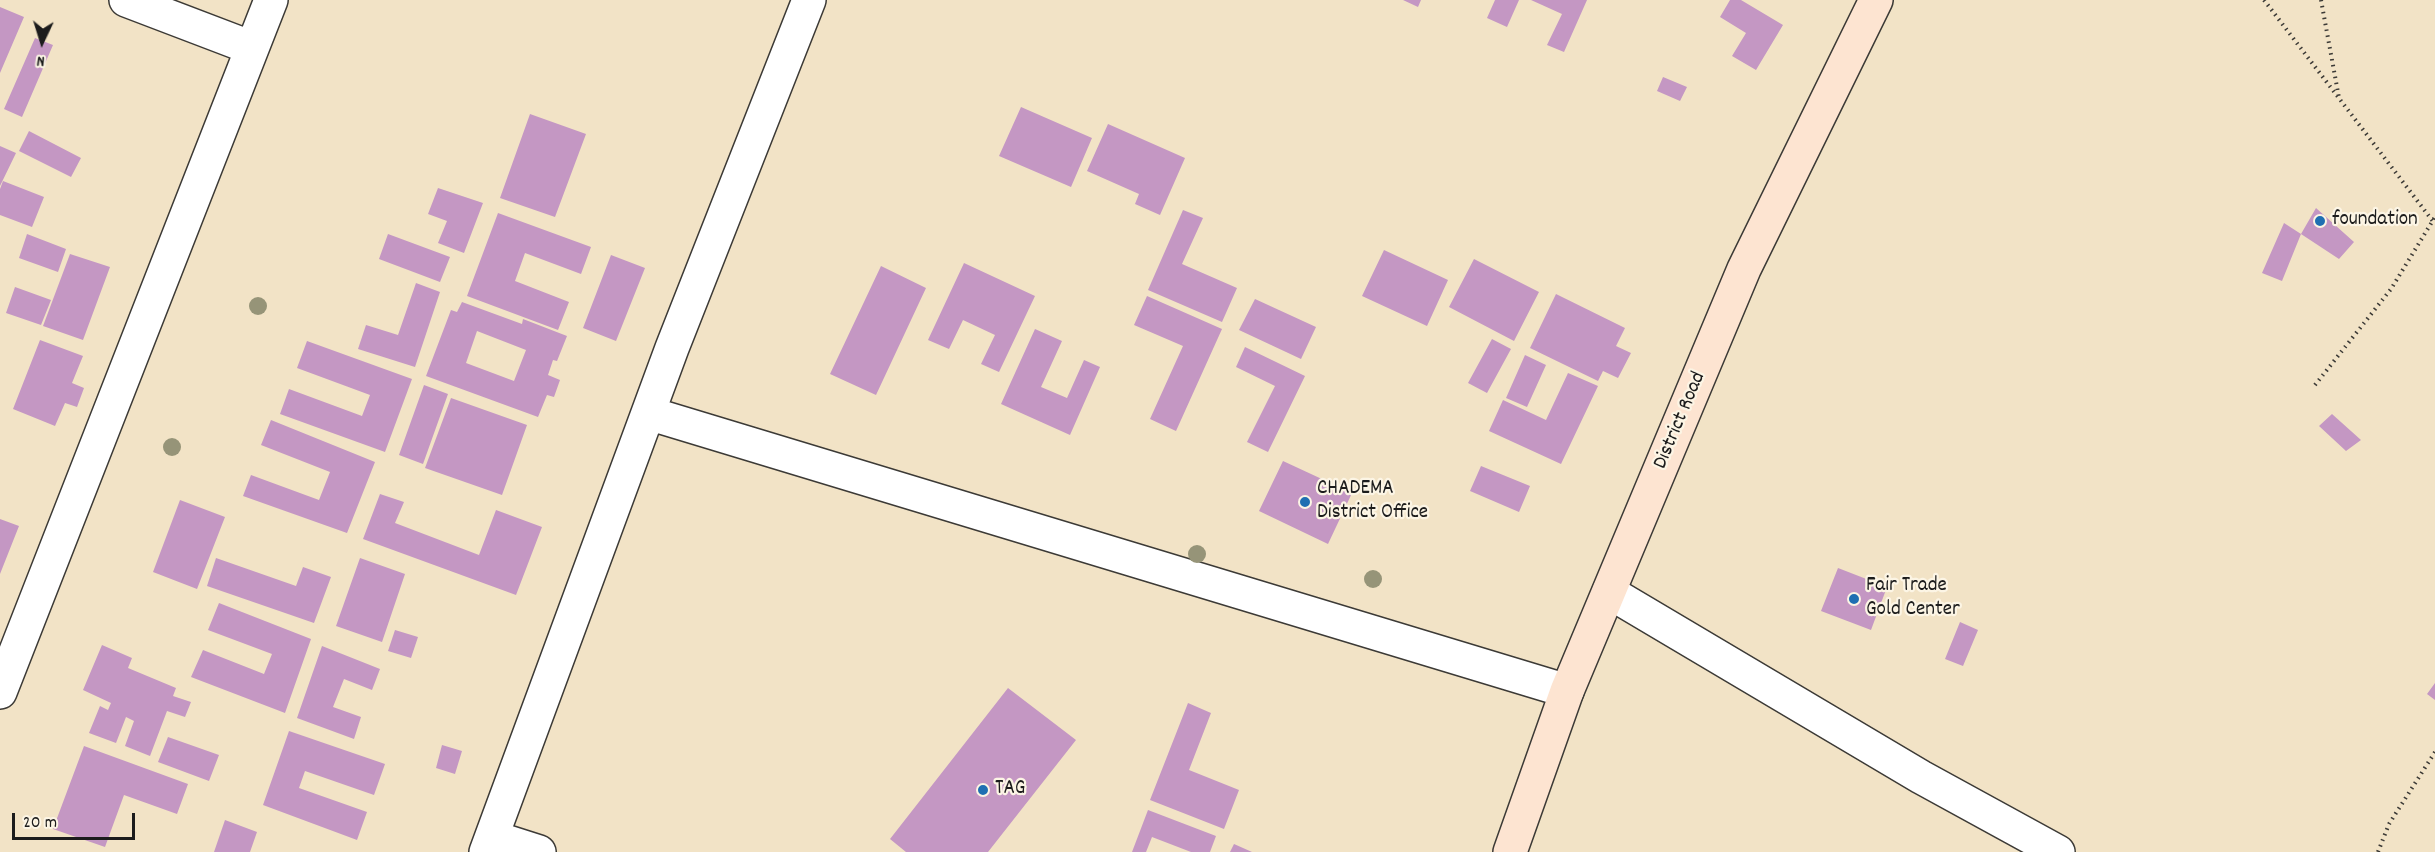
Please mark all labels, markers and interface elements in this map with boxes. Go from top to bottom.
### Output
north arrow [12,12,72,72]
text: N [36,49,45,72]
place label: foundation [2332,208,2418,234]
marker: foundation [2313,214,2327,228]
street label: District Road [1649,369,1713,473]
place label: CHADEMA District Office [1317,477,1428,527]
marker: CHADEMA District Office [1298,495,1312,509]
place label: Fair Trade Gold Center [1866,574,1960,624]
marker: Fair Trade Gold Center [1847,592,1861,606]
place label: TAG [995,777,1025,803]
marker: TAG [976,783,990,797]
scale bar [15,801,138,839]
text: 20 m [23,811,57,836]

